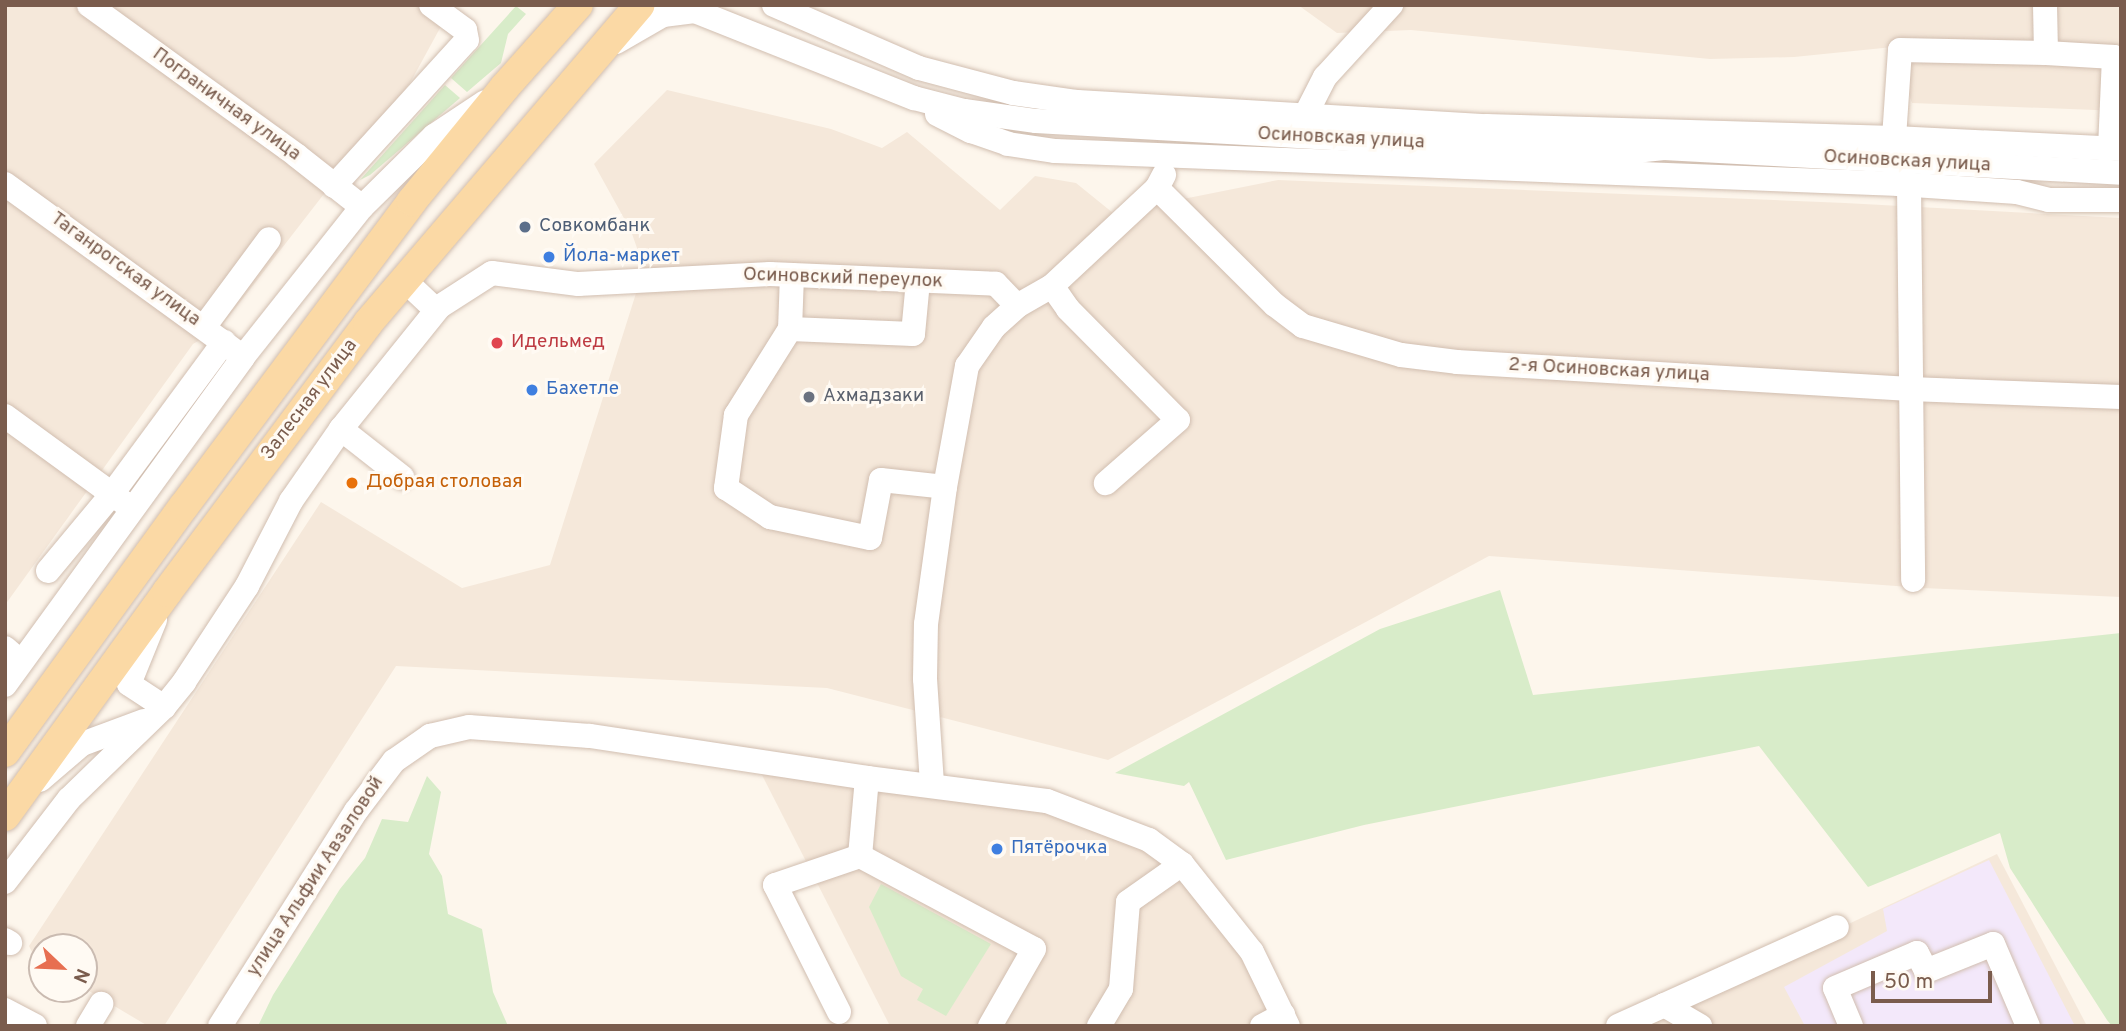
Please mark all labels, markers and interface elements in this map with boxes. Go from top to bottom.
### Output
street label: Пограничная улица [147,44,305,166]
street label: Осиновская улица [1257,123,1425,155]
street label: Осиновская улица [1823,146,1991,178]
street label: Таганрогская улица [46,208,204,332]
place label: Совкомбанк [539,216,650,238]
marker: Совкомбанк [517,219,533,235]
place label: Йола-маркет [563,246,680,268]
marker: Йола-маркет [541,249,557,265]
street label: Осиновский переулок [743,264,943,294]
place label: Идельмед [511,332,605,354]
street label: Залесная улица [257,335,363,465]
marker: Идельмед [489,335,505,351]
street label: 2-я Осиновская улица [1508,354,1710,388]
place label: Бахетле [546,379,619,401]
marker: Бахетле [524,382,540,398]
place label: Ахмадзаки [823,386,924,408]
marker: Ахмадзаки [801,389,817,405]
place label: Добрая столовая [366,472,523,494]
marker: Добрая столовая [344,475,360,491]
street label: улица Альфии Авзаловой [242,772,390,982]
place label: Пятёрочка [1011,838,1107,860]
marker: Пятёрочка [989,841,1005,857]
north arrow [28,933,98,1003]
scale bar [1874,958,1995,1002]
text: N [67,964,94,986]
text: 50 m [1884,969,1933,996]

